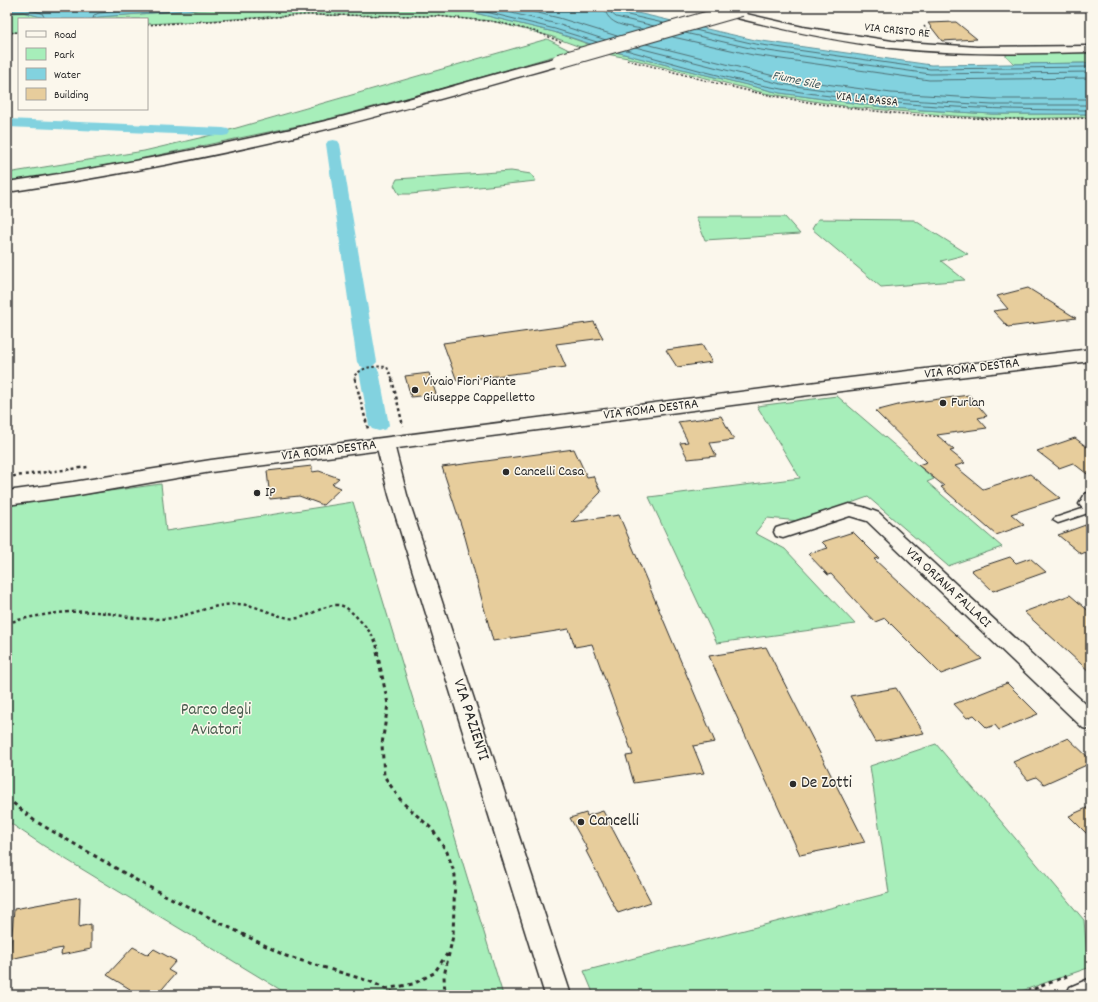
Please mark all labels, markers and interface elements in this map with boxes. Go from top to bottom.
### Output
legend [18,18,148,110]
street label: VIA CRISTO RE [864,19,931,43]
text: Road [54,27,76,44]
text: Park [54,47,75,64]
text: Water [54,67,81,84]
water label: Fiume Sile [770,67,823,96]
text: Building [54,87,89,104]
street label: VIA LA BASSA [835,88,899,112]
street label: VIA ROMA DESTRA [923,353,1021,385]
place label: Vivaio Fiori Piante Giuseppe Cappelletto [423,372,535,408]
marker: Vivaio Fiori Piante Giuseppe Cappelletto [410,385,420,395]
place label: Furlan [951,393,985,413]
street label: VIA ROMA DESTRA [602,394,700,426]
marker: Furlan [938,398,948,408]
street label: VIA ROMA DESTRA [280,435,378,467]
place label: Cancelli Casa [514,462,585,482]
marker: Cancelli Casa [501,467,511,477]
place label: IP [265,483,276,503]
marker: IP [252,488,262,498]
street label: VIA ORIANA FALLACI [901,543,996,634]
street label: VIA PAZIENTI [446,676,495,765]
park label: Parco degli Aviatori [181,699,251,743]
place label: De Zotti [801,772,852,796]
marker: De Zotti [788,779,798,789]
place label: Cancelli [589,810,639,834]
marker: Cancelli [576,817,586,827]

